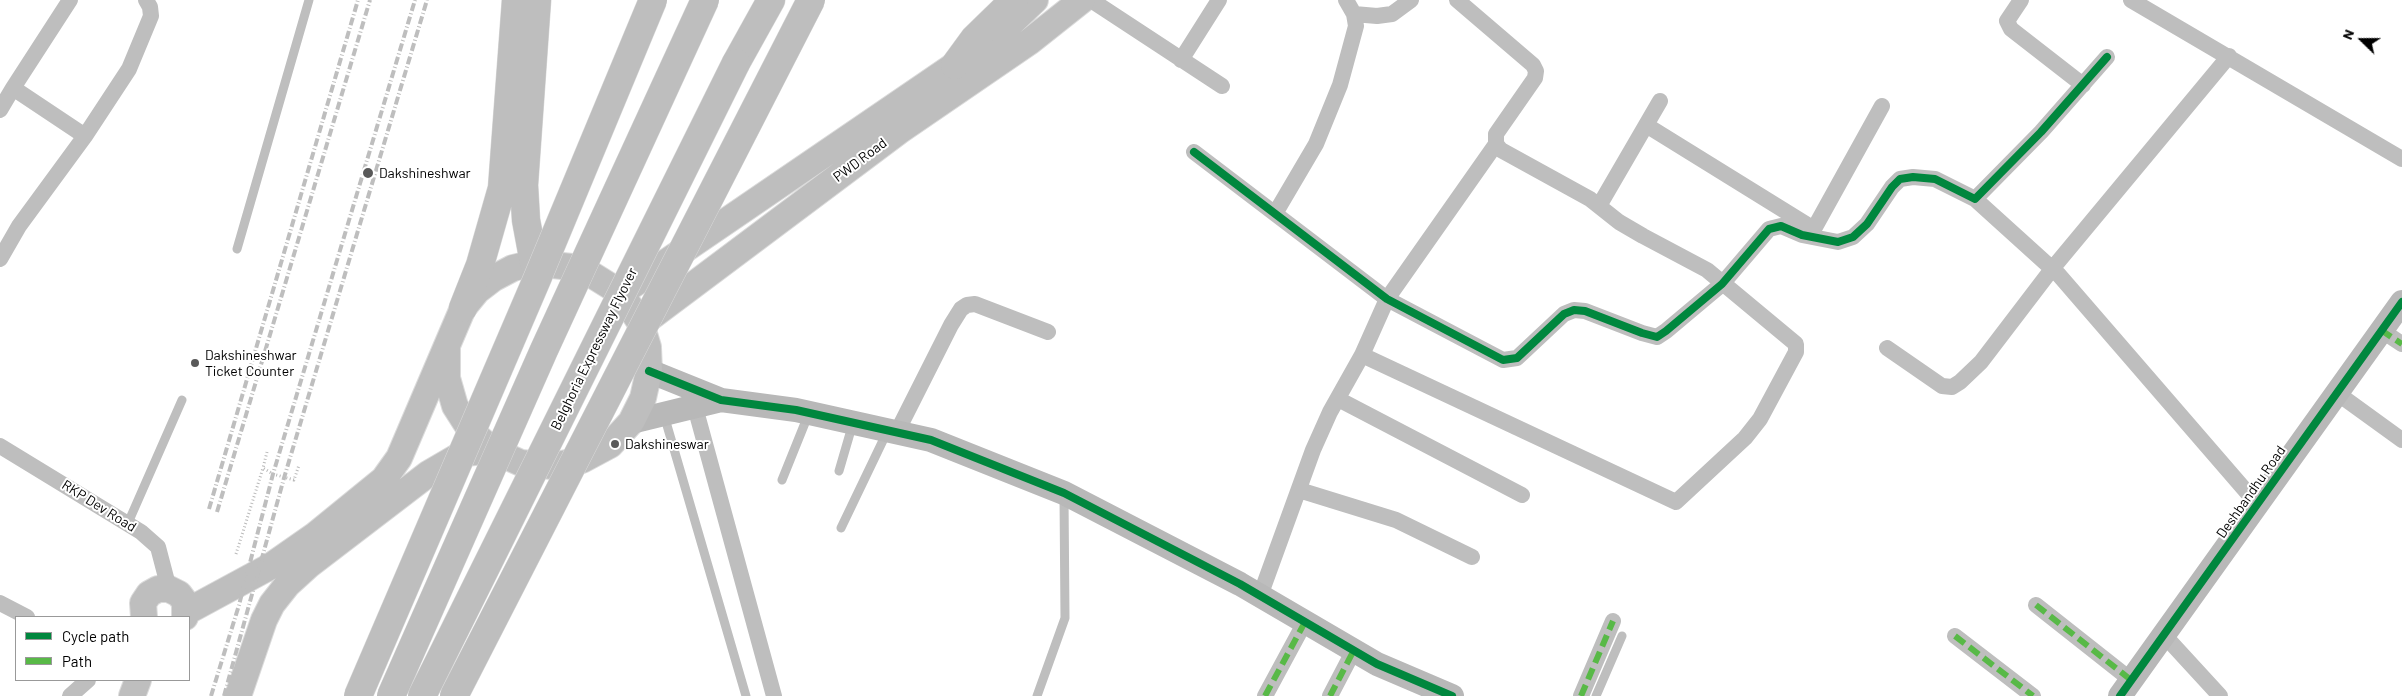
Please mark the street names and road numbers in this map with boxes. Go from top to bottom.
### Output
street label: PWD Road [830,134,890,186]
street label: Belghoria Expressway Flyover [547,265,641,433]
street label: Deshbandhu Road [2213,443,2289,541]
street label: RKP Dev Road [59,476,139,536]

